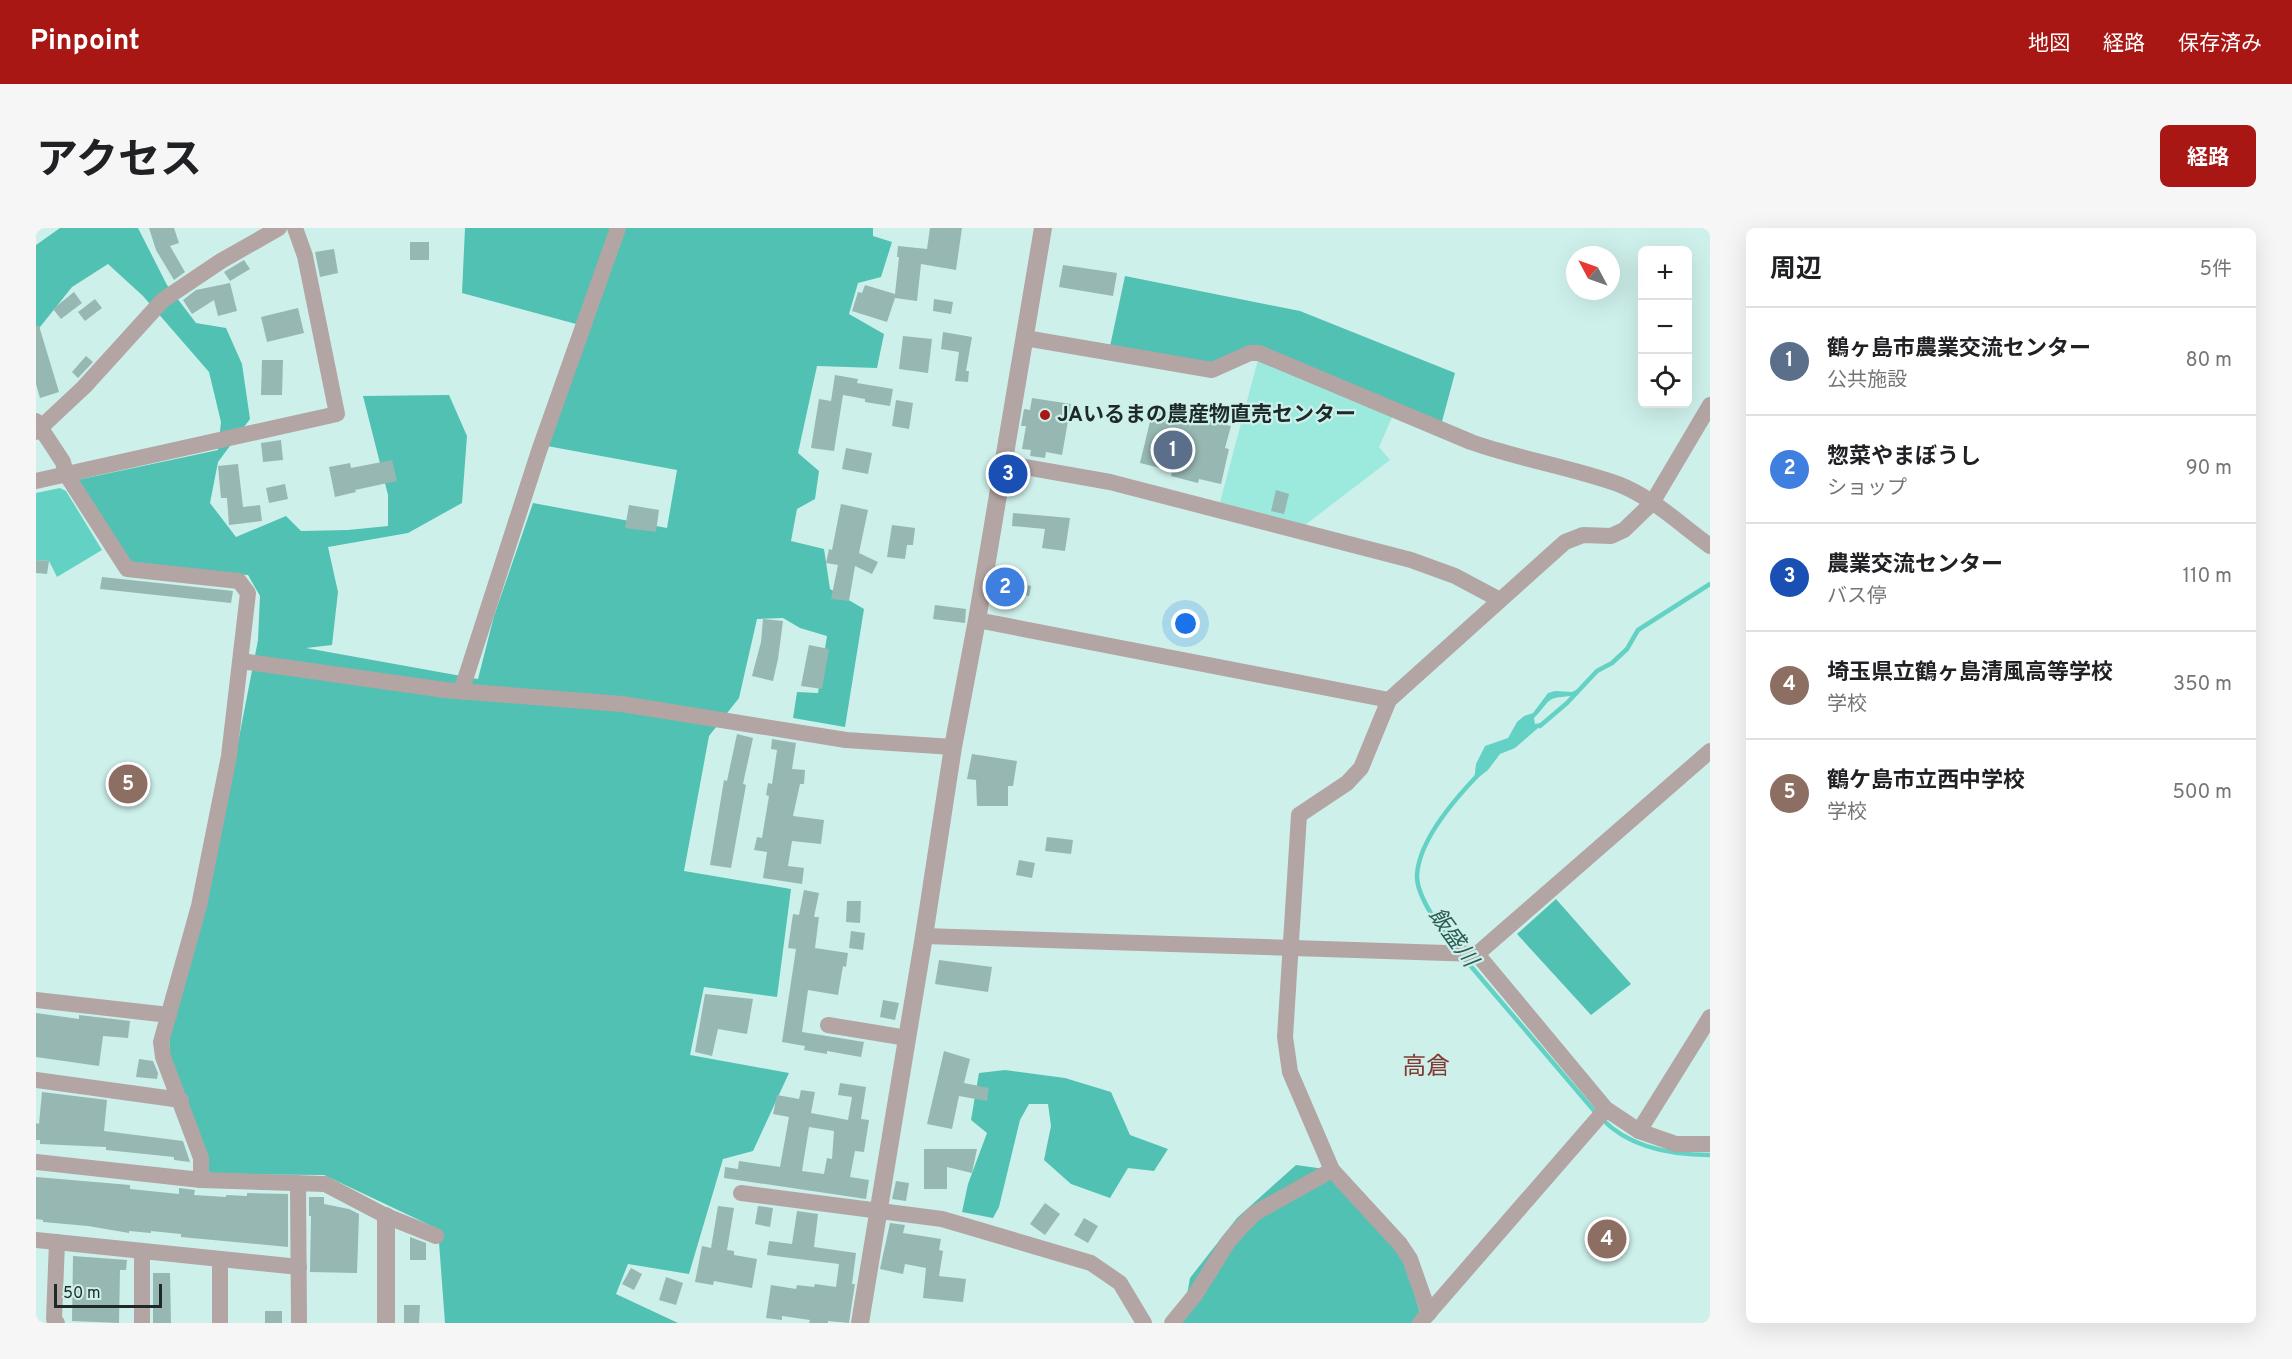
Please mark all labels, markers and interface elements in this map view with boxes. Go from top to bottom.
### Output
text: Pinpoint [30,24,140,60]
text: 地図 [2028,31,2070,58]
text: 経路 [2103,31,2145,58]
text: 保存済み [2178,31,2262,58]
button: 経路 [2160,125,2256,187]
text: アクセス [36,136,202,189]
north arrow [1566,246,1620,300]
map controls [1638,246,1692,408]
button: + [1638,246,1692,300]
text: 周辺 [1770,254,1822,287]
text: 5件 [2200,257,2232,283]
button: − [1638,300,1692,354]
text: 鶴ヶ島市農業交流センター [1827,336,2091,363]
text: 1 [1786,348,1794,374]
text: 80 m [2186,348,2232,374]
button: locate [1638,354,1692,408]
text: 公共施設 [1827,368,1907,394]
place label: JAいるまの農産物直売センター [1057,402,1356,429]
marker: JAいるまの農産物直売センター [1038,408,1052,422]
pin: 1 [1154,428,1192,472]
text: 惣菜やまぼうし [1827,444,1981,471]
pin: 3 [988,452,1028,496]
text: 2 [1783,456,1796,482]
text: 90 m [2186,456,2232,482]
text: ショップ [1827,476,1907,502]
text: 農業交流センター [1827,552,2003,579]
pin: 2 [986,564,1024,610]
text: 3 [1784,564,1796,590]
text: 110 m [2183,564,2232,590]
text: バス停 [1827,584,1887,610]
your location [1171,609,1200,638]
text: 埼玉県立鶴ヶ島清風高等学校 [1827,660,2113,687]
text: 4 [1783,672,1796,698]
text: 350 m [2173,672,2232,698]
text: 学校 [1827,692,1867,718]
pin: 5 [108,762,148,806]
text: 鶴ケ島市立西中学校 [1827,768,2025,795]
text: 5 [1783,780,1796,806]
text: 500 m [2172,780,2232,806]
text: 学校 [1827,800,1867,826]
water label: 飯盛川 [1422,903,1483,974]
district label: 高倉 [1402,1053,1450,1083]
pin: 4 [1588,1216,1626,1262]
scale bar [54,1281,162,1308]
text: 50 m [63,1284,101,1304]

